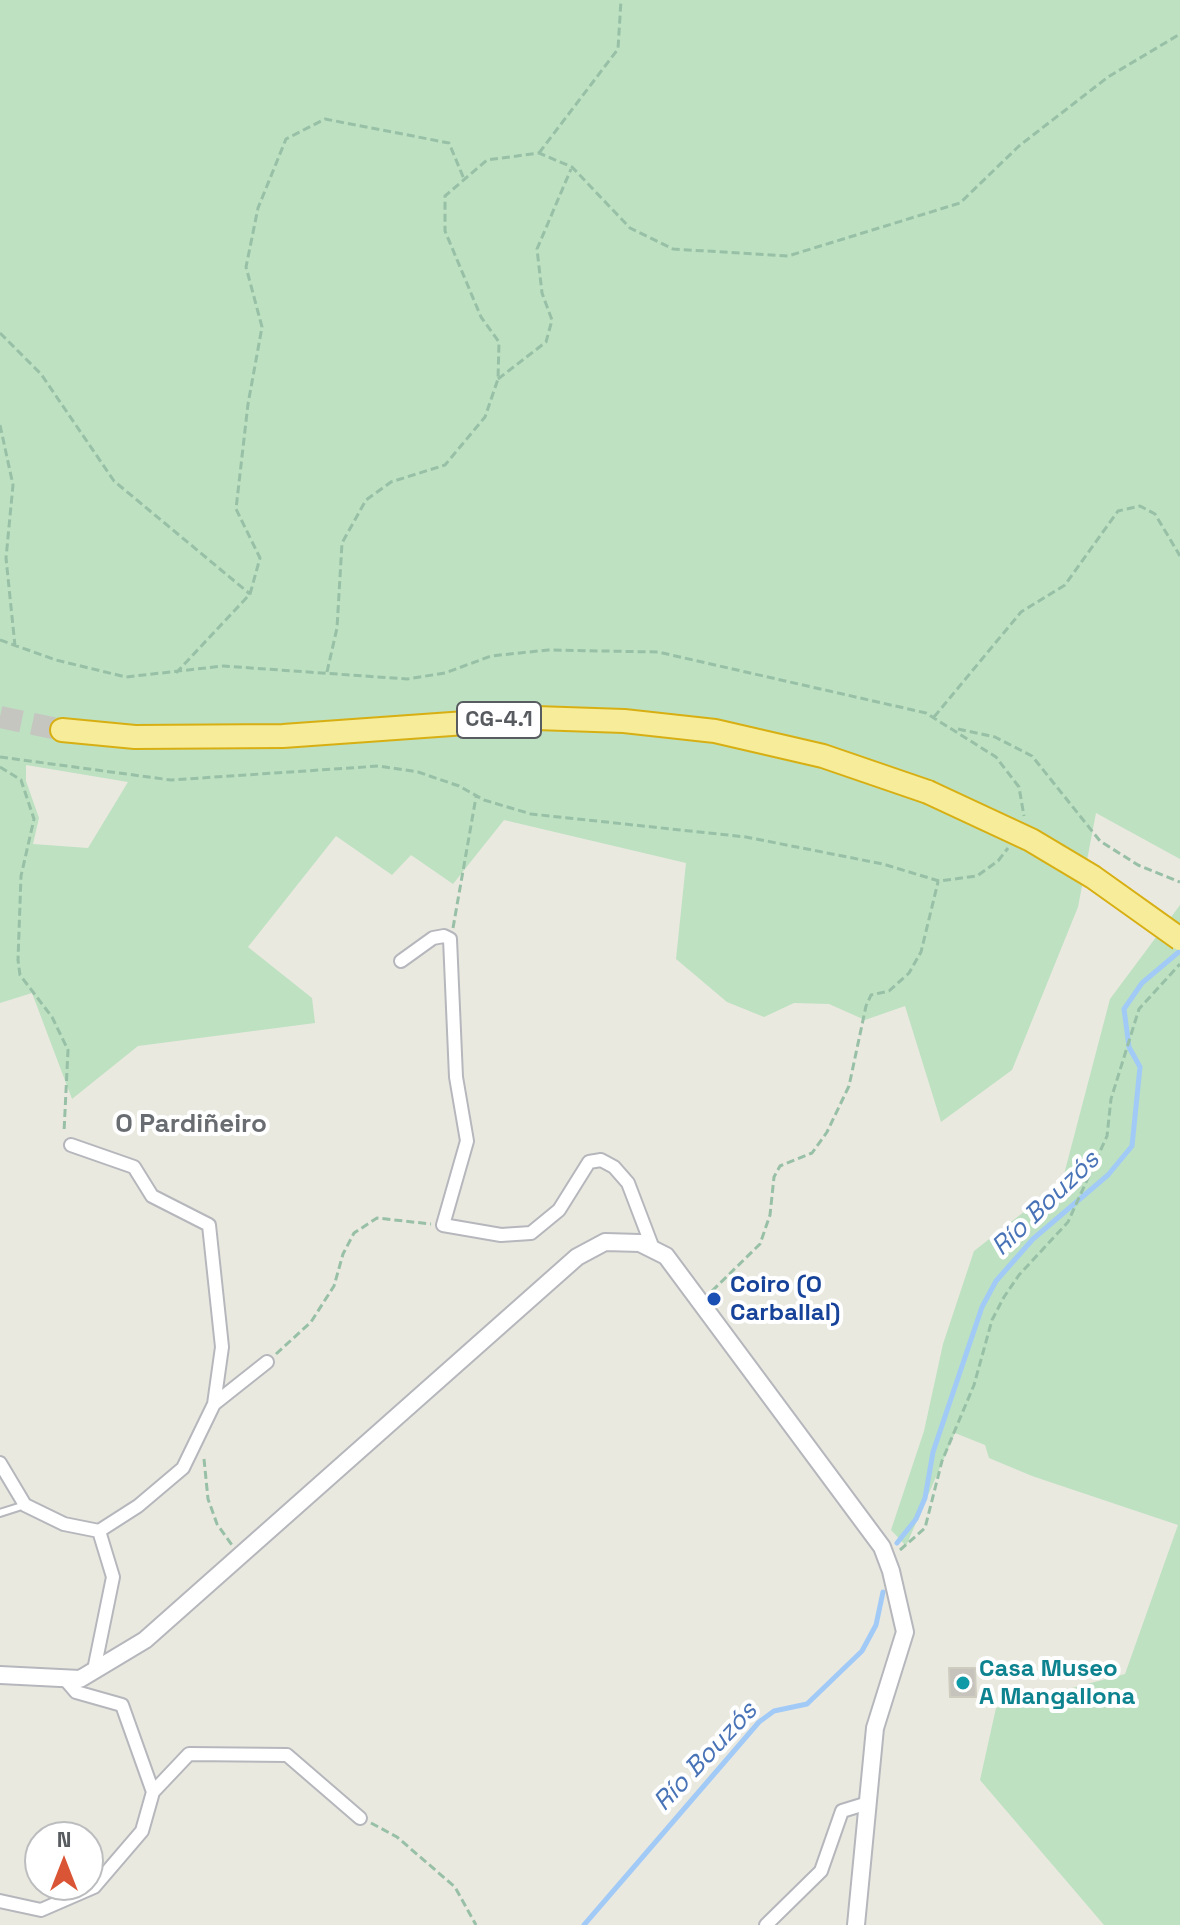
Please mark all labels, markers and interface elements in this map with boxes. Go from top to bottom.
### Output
road number: CG-4.1 [457,702,541,738]
district label: O Pardiñeiro [115,1109,267,1141]
water label: Río Bouzós [986,1145,1106,1263]
place label: Coiro (O Carballal) [730,1271,840,1327]
marker: Coiro (O Carballal) [705,1290,723,1308]
place label: Casa Museo A Mangallona [979,1655,1135,1711]
marker: Casa Museo A Mangallona [954,1674,972,1692]
water label: Río Bouzós [648,1696,764,1818]
north arrow [24,1821,104,1901]
text: N [57,1825,71,1853]

